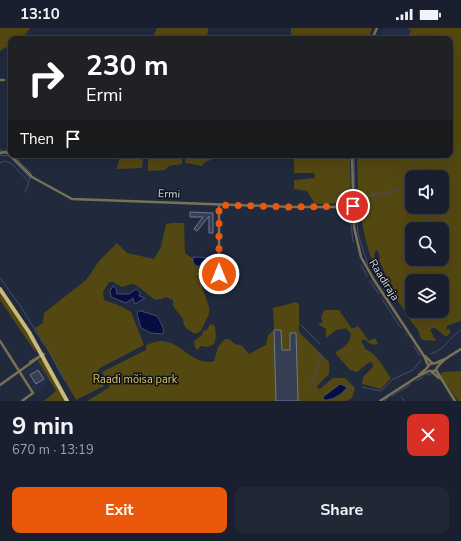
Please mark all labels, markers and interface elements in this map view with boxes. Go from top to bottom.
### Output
text: 13:10 [20,4,60,24]
text: 230 m [86,47,169,85]
icon: right [20,52,72,104]
text: Ermi [86,83,123,107]
icon: arrive [62,128,84,150]
text: Then [20,129,54,149]
map controls [405,170,449,318]
button: sound [405,170,449,214]
street label: Ermi [158,186,180,202]
pin [336,189,370,223]
icon: arrive [342,195,364,217]
button: search [405,222,449,266]
position arrow [198,253,240,295]
street label: Raadiraja [365,256,403,304]
button: layers [405,274,449,318]
park label: Raadi mõisa park [93,372,178,387]
text: 9 min [12,410,74,442]
button: close [407,414,449,456]
text: 670 m · 13:19 [12,441,94,459]
button: Exit [12,487,227,533]
button: Share [235,487,449,533]

